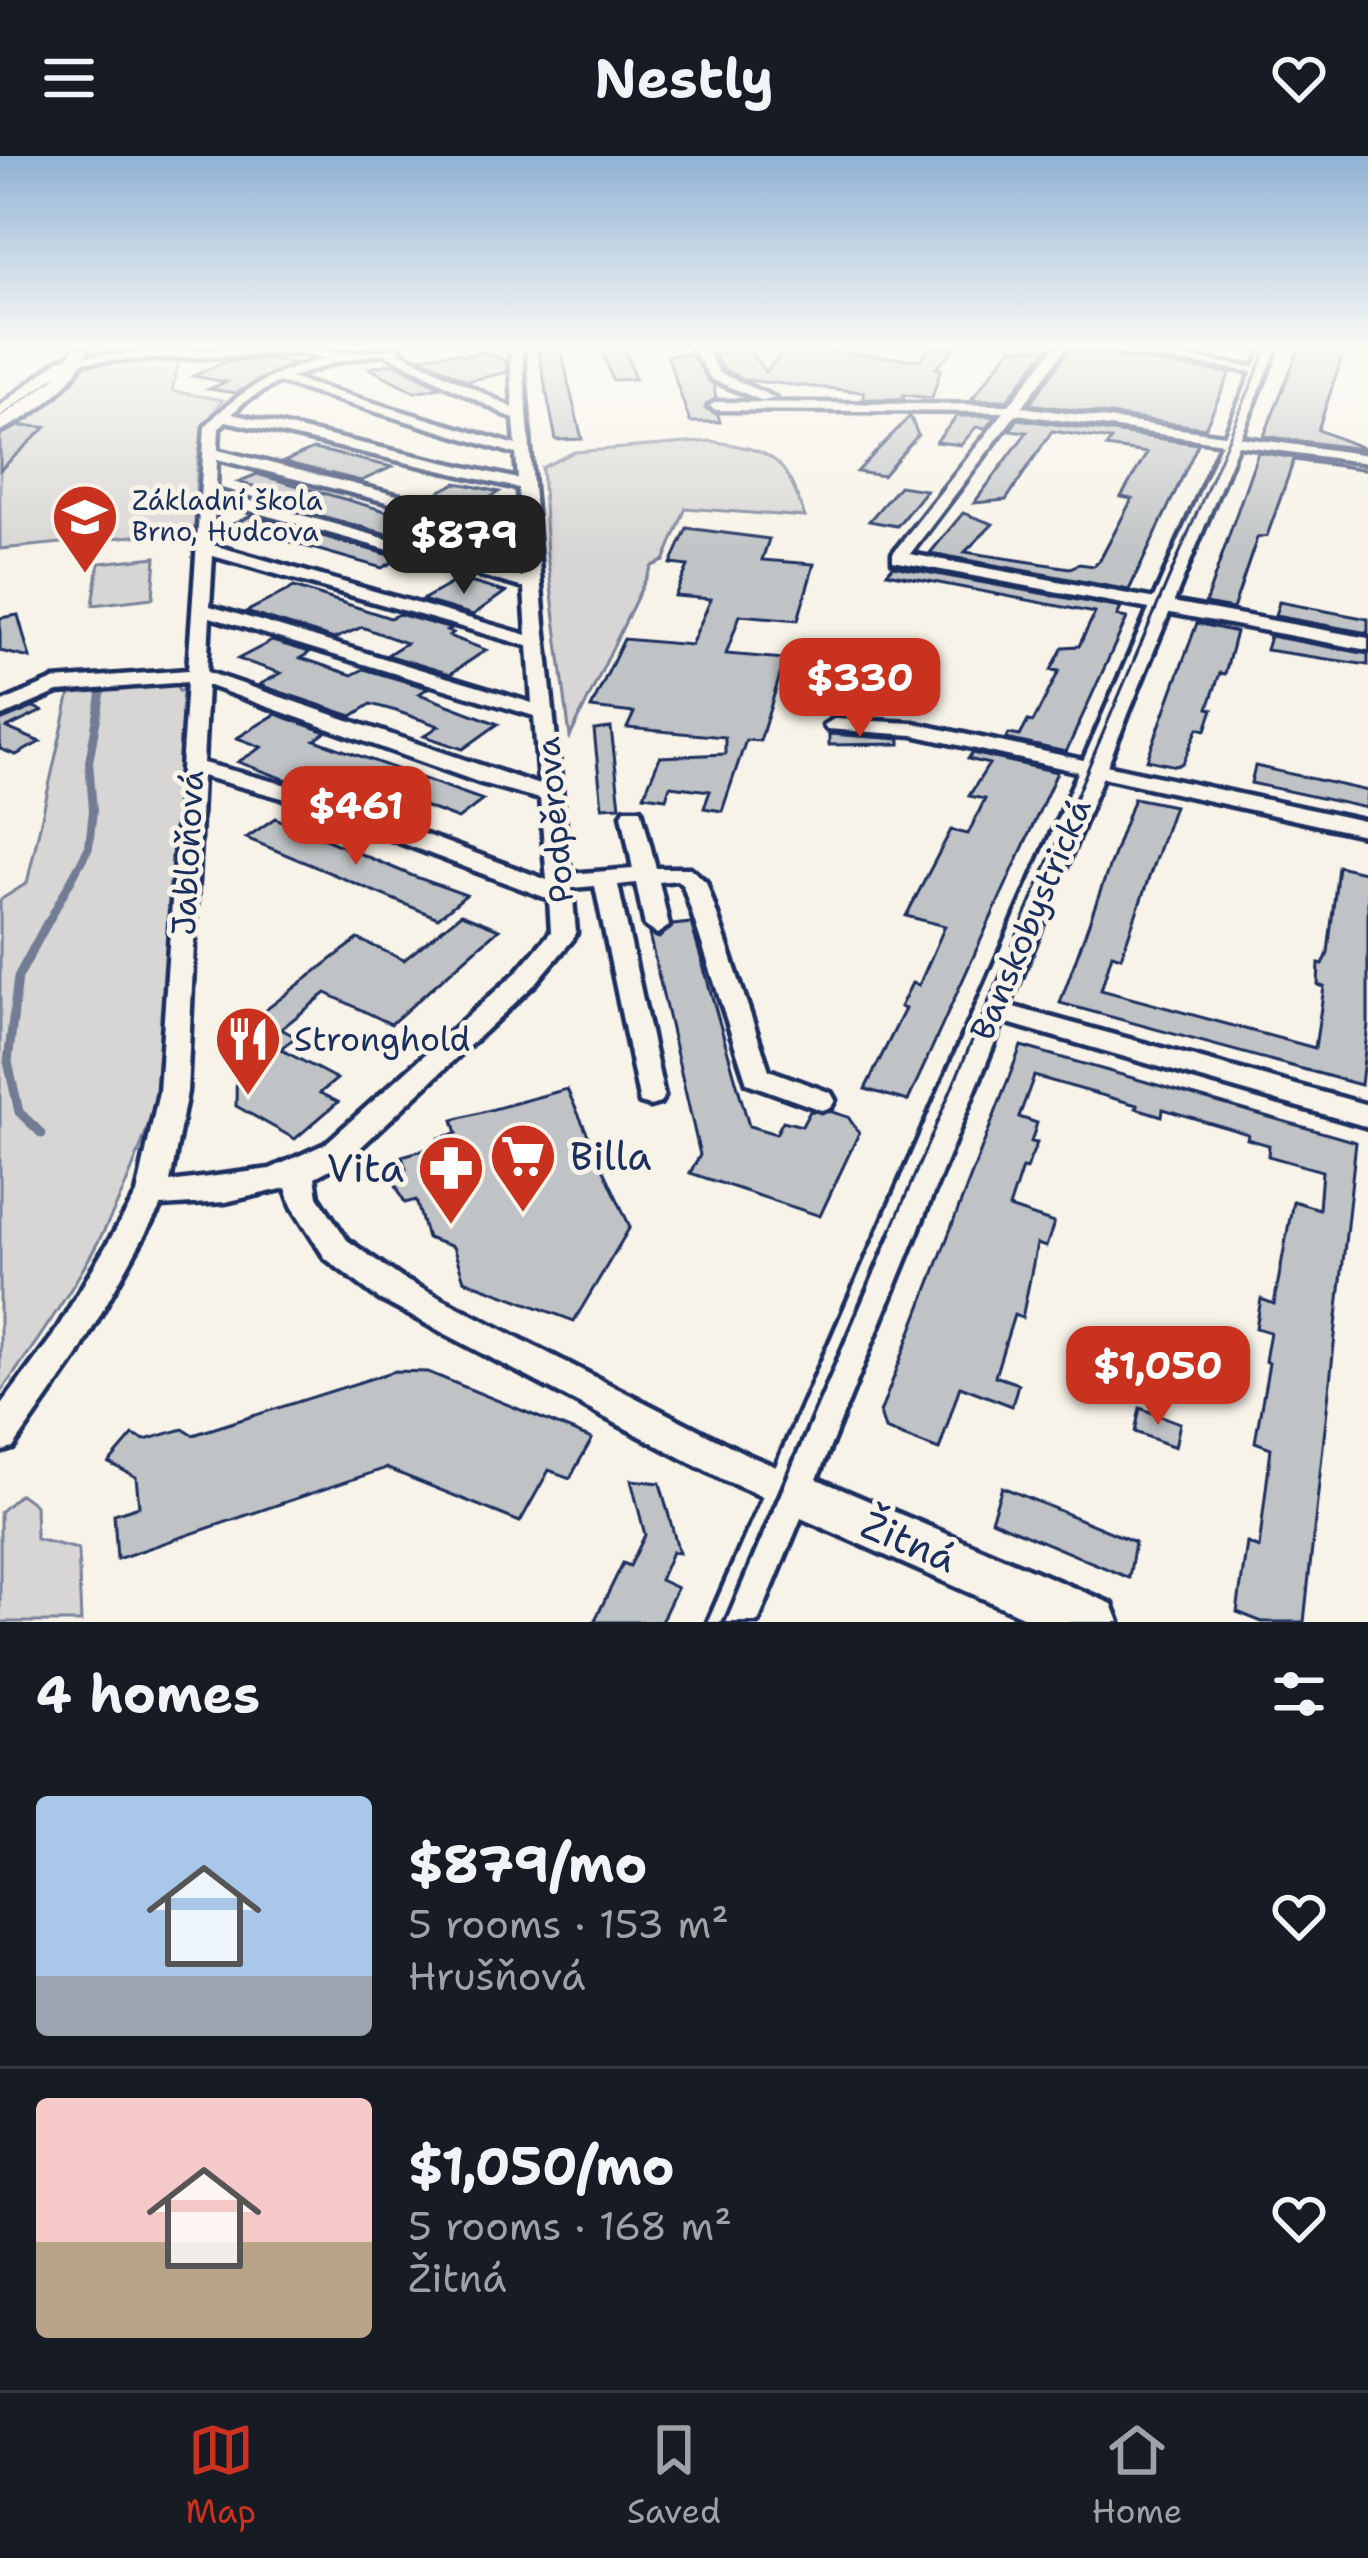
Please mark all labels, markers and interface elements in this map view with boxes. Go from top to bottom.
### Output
text: Nestly [594,42,774,114]
icon: menu [36,45,102,111]
icon: heart [1266,45,1332,111]
school or university icon: Základní škola Brno, Hudcova [50,482,120,576]
place label: Základní škola Brno, Hudcova [132,482,323,550]
pin: $879 [393,495,535,597]
text: $879 [410,508,518,560]
pin: $330 [789,638,931,740]
text: $330 [806,651,914,703]
street label: Podpěrova [525,735,584,905]
pin: $461 [285,766,427,868]
street label: Jabloňová [161,769,214,937]
text: $461 [308,779,404,831]
street label: Banskobystrická [959,792,1102,1047]
restaurant icon: Stronghold [213,1004,283,1098]
place label: Stronghold [294,1017,470,1062]
supermarket icon: Billa [488,1121,558,1215]
place label: Billa [570,1130,651,1182]
pharmacy icon: Vita [416,1133,486,1227]
place label: Vita [327,1142,404,1194]
pin: $1,050 [1060,1326,1256,1428]
text: $1,050 [1093,1339,1223,1391]
street label: Žitná [854,1498,964,1584]
text: 4 homes [36,1660,260,1728]
icon: filters [1266,1661,1332,1727]
text: $879/mo [408,1830,647,1898]
icon: home [132,1844,276,1988]
icon: heart [1266,1883,1332,1949]
text: 5 rooms · 153 m² [408,1898,729,1950]
text: Hrušňová [408,1950,585,2002]
text: $1,050/mo [408,2132,675,2200]
icon: home [132,2146,276,2290]
icon: heart [1266,2185,1332,2251]
text: 5 rooms · 168 m² [408,2200,732,2252]
text: Žitná [408,2252,506,2304]
tab: Map [185,2417,256,2534]
tab: Saved [627,2417,721,2534]
tab: Home [1092,2417,1182,2534]

